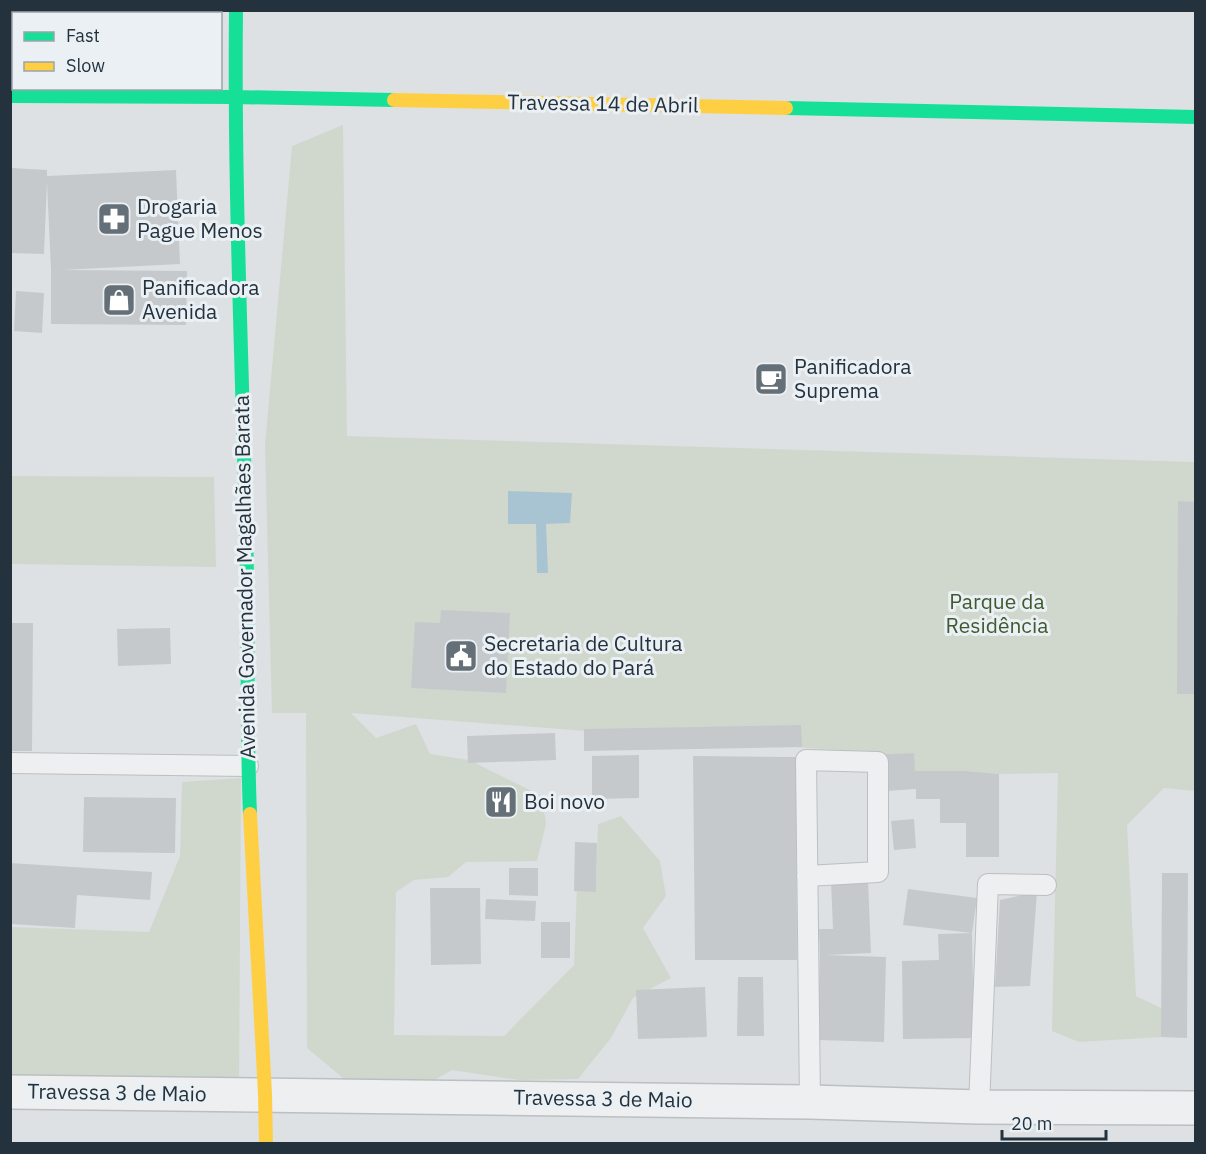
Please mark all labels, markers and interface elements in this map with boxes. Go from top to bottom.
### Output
legend [12,12,222,90]
text: Fast [66,24,100,47]
text: Slow [66,54,105,77]
street label: Travessa 14 de Abril [507,87,699,119]
place label: Drogaria Pague Menos [137,192,263,244]
pharmacy icon: Drogaria Pague Menos [96,201,132,237]
place label: Panificadora Avenida [142,273,259,325]
shop icon: Panificadora Avenida [101,282,137,318]
place label: Panificadora Suprema [794,352,911,404]
cafe icon: Panificadora Suprema [753,361,789,397]
street label: Avenida Governador Magalhães Barata [227,395,261,759]
park label: Parque da Residência [946,587,1048,639]
place label: Secretaria de Cultura do Estado do Pará [484,629,683,681]
public building icon: Secretaria de Cultura do Estado do Pará [443,638,479,674]
restaurant icon: Boi novo [483,784,519,820]
place label: Boi novo [524,787,605,815]
street label: Travessa 3 de Maio [27,1076,207,1108]
street label: Travessa 3 de Maio [513,1082,693,1114]
scale bar [1002,1103,1106,1141]
text: 20 m [1011,1112,1053,1135]

